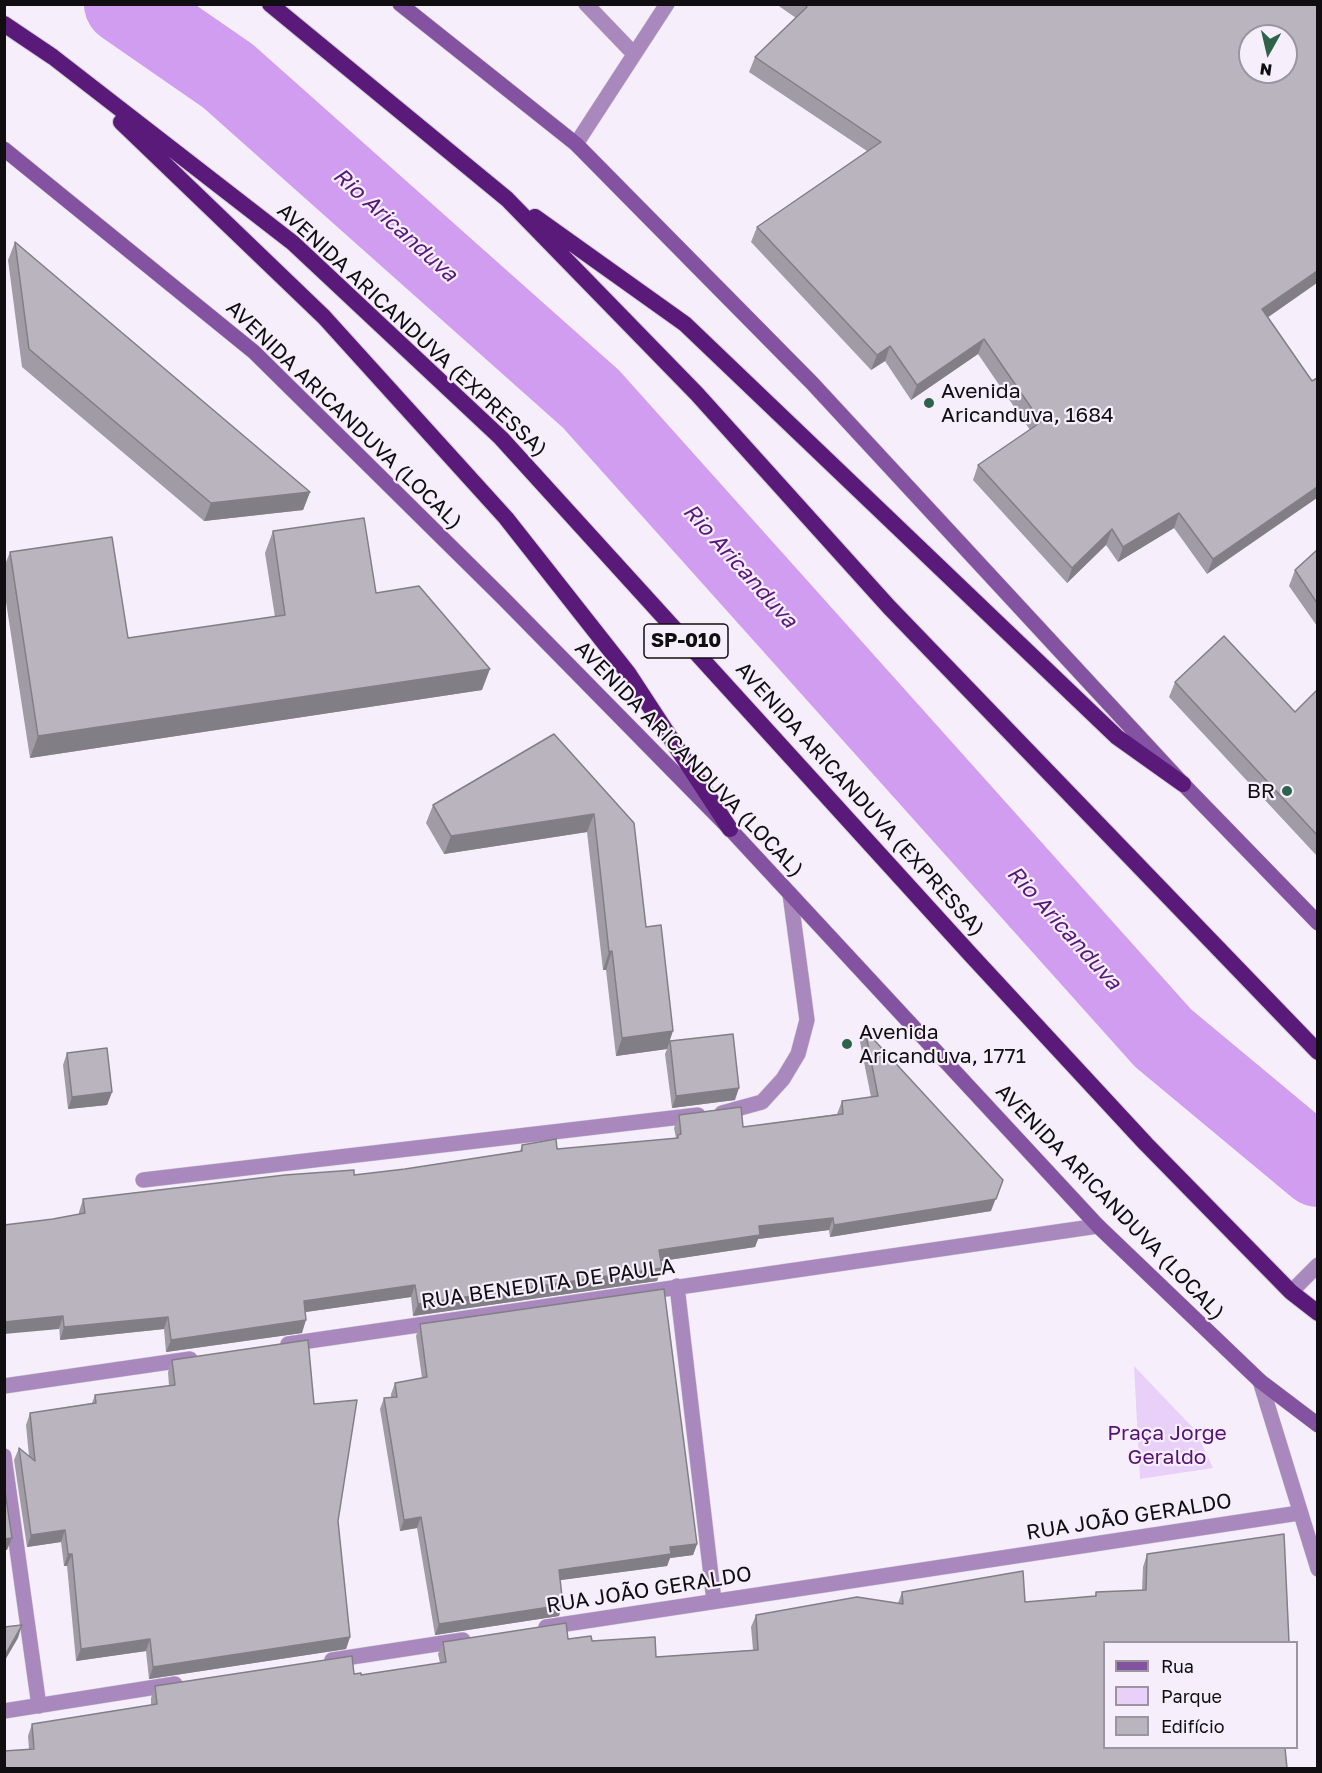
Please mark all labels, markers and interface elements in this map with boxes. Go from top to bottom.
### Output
north arrow [1238,24,1298,84]
text: N [1258,59,1273,81]
water label: Rio Aricanduva [328,162,462,288]
street label: AVENIDA ARICANDUVA (EXPRESSA) [272,198,552,462]
street label: AVENIDA ARICANDUVA (LOCAL) [221,295,467,535]
place label: Avenida Aricanduva, 1684 [941,378,1114,428]
marker: Avenida Aricanduva, 1684 [922,396,936,410]
water label: Rio Aricanduva [677,499,803,633]
road number: SP-010 [644,624,728,658]
street label: AVENIDA ARICANDUVA (LOCAL) [569,636,809,882]
street label: AVENIDA ARICANDUVA (EXPRESSA) [730,657,990,941]
place label: BR [1247,778,1275,804]
marker: BR [1280,784,1294,798]
water label: Rio Aricanduva [1001,861,1127,995]
place label: Avenida Aricanduva, 1771 [859,1019,1026,1069]
marker: Avenida Aricanduva, 1771 [840,1037,854,1051]
street label: AVENIDA ARICANDUVA (LOCAL) [990,1079,1230,1325]
street label: RUA BENEDITA DE PAULA [420,1254,676,1314]
park label: Praça Jorge Geraldo [1107,1420,1227,1470]
street label: RUA JOÃO GERALDO [1025,1488,1233,1546]
street label: RUA JOÃO GERALDO [545,1561,753,1619]
legend [1103,1641,1298,1749]
text: Rua [1161,1655,1194,1677]
text: Parque [1161,1685,1222,1707]
text: Edifício [1161,1715,1225,1737]

